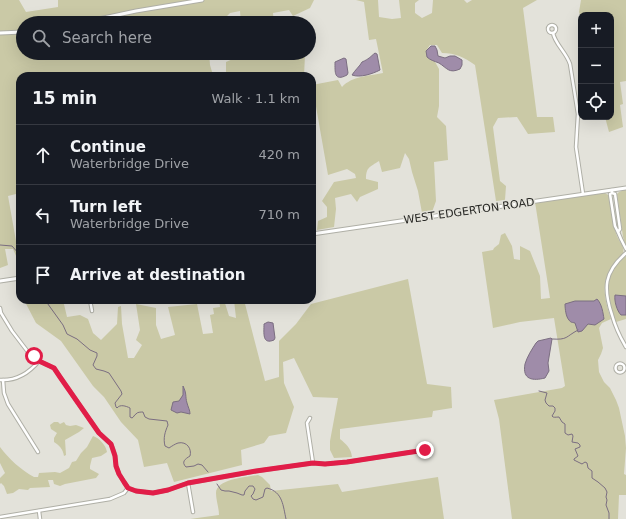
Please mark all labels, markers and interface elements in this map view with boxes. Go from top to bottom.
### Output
map controls [578,12,614,120]
button: + [578,12,614,48]
search box [16,16,316,60]
icon: search [30,27,52,49]
text: Search here [62,29,152,47]
button: − [578,48,614,84]
button: locate [578,84,614,120]
text: 15 min [32,88,97,108]
text: Walk · 1.1 km [211,91,300,106]
text: Continue [70,138,146,156]
icon: ahead [32,144,54,166]
text: 420 m [258,147,300,162]
text: Waterbridge Drive [70,156,189,171]
street label: WEST EDGERTON ROAD [403,195,535,227]
text: Turn left [70,198,142,216]
icon: left [32,204,54,226]
text: 710 m [258,207,300,222]
text: Waterbridge Drive [70,216,189,231]
icon: arrive [32,264,54,286]
text: Arrive at destination [70,266,245,284]
route start [25,347,43,365]
route end [416,441,434,459]

